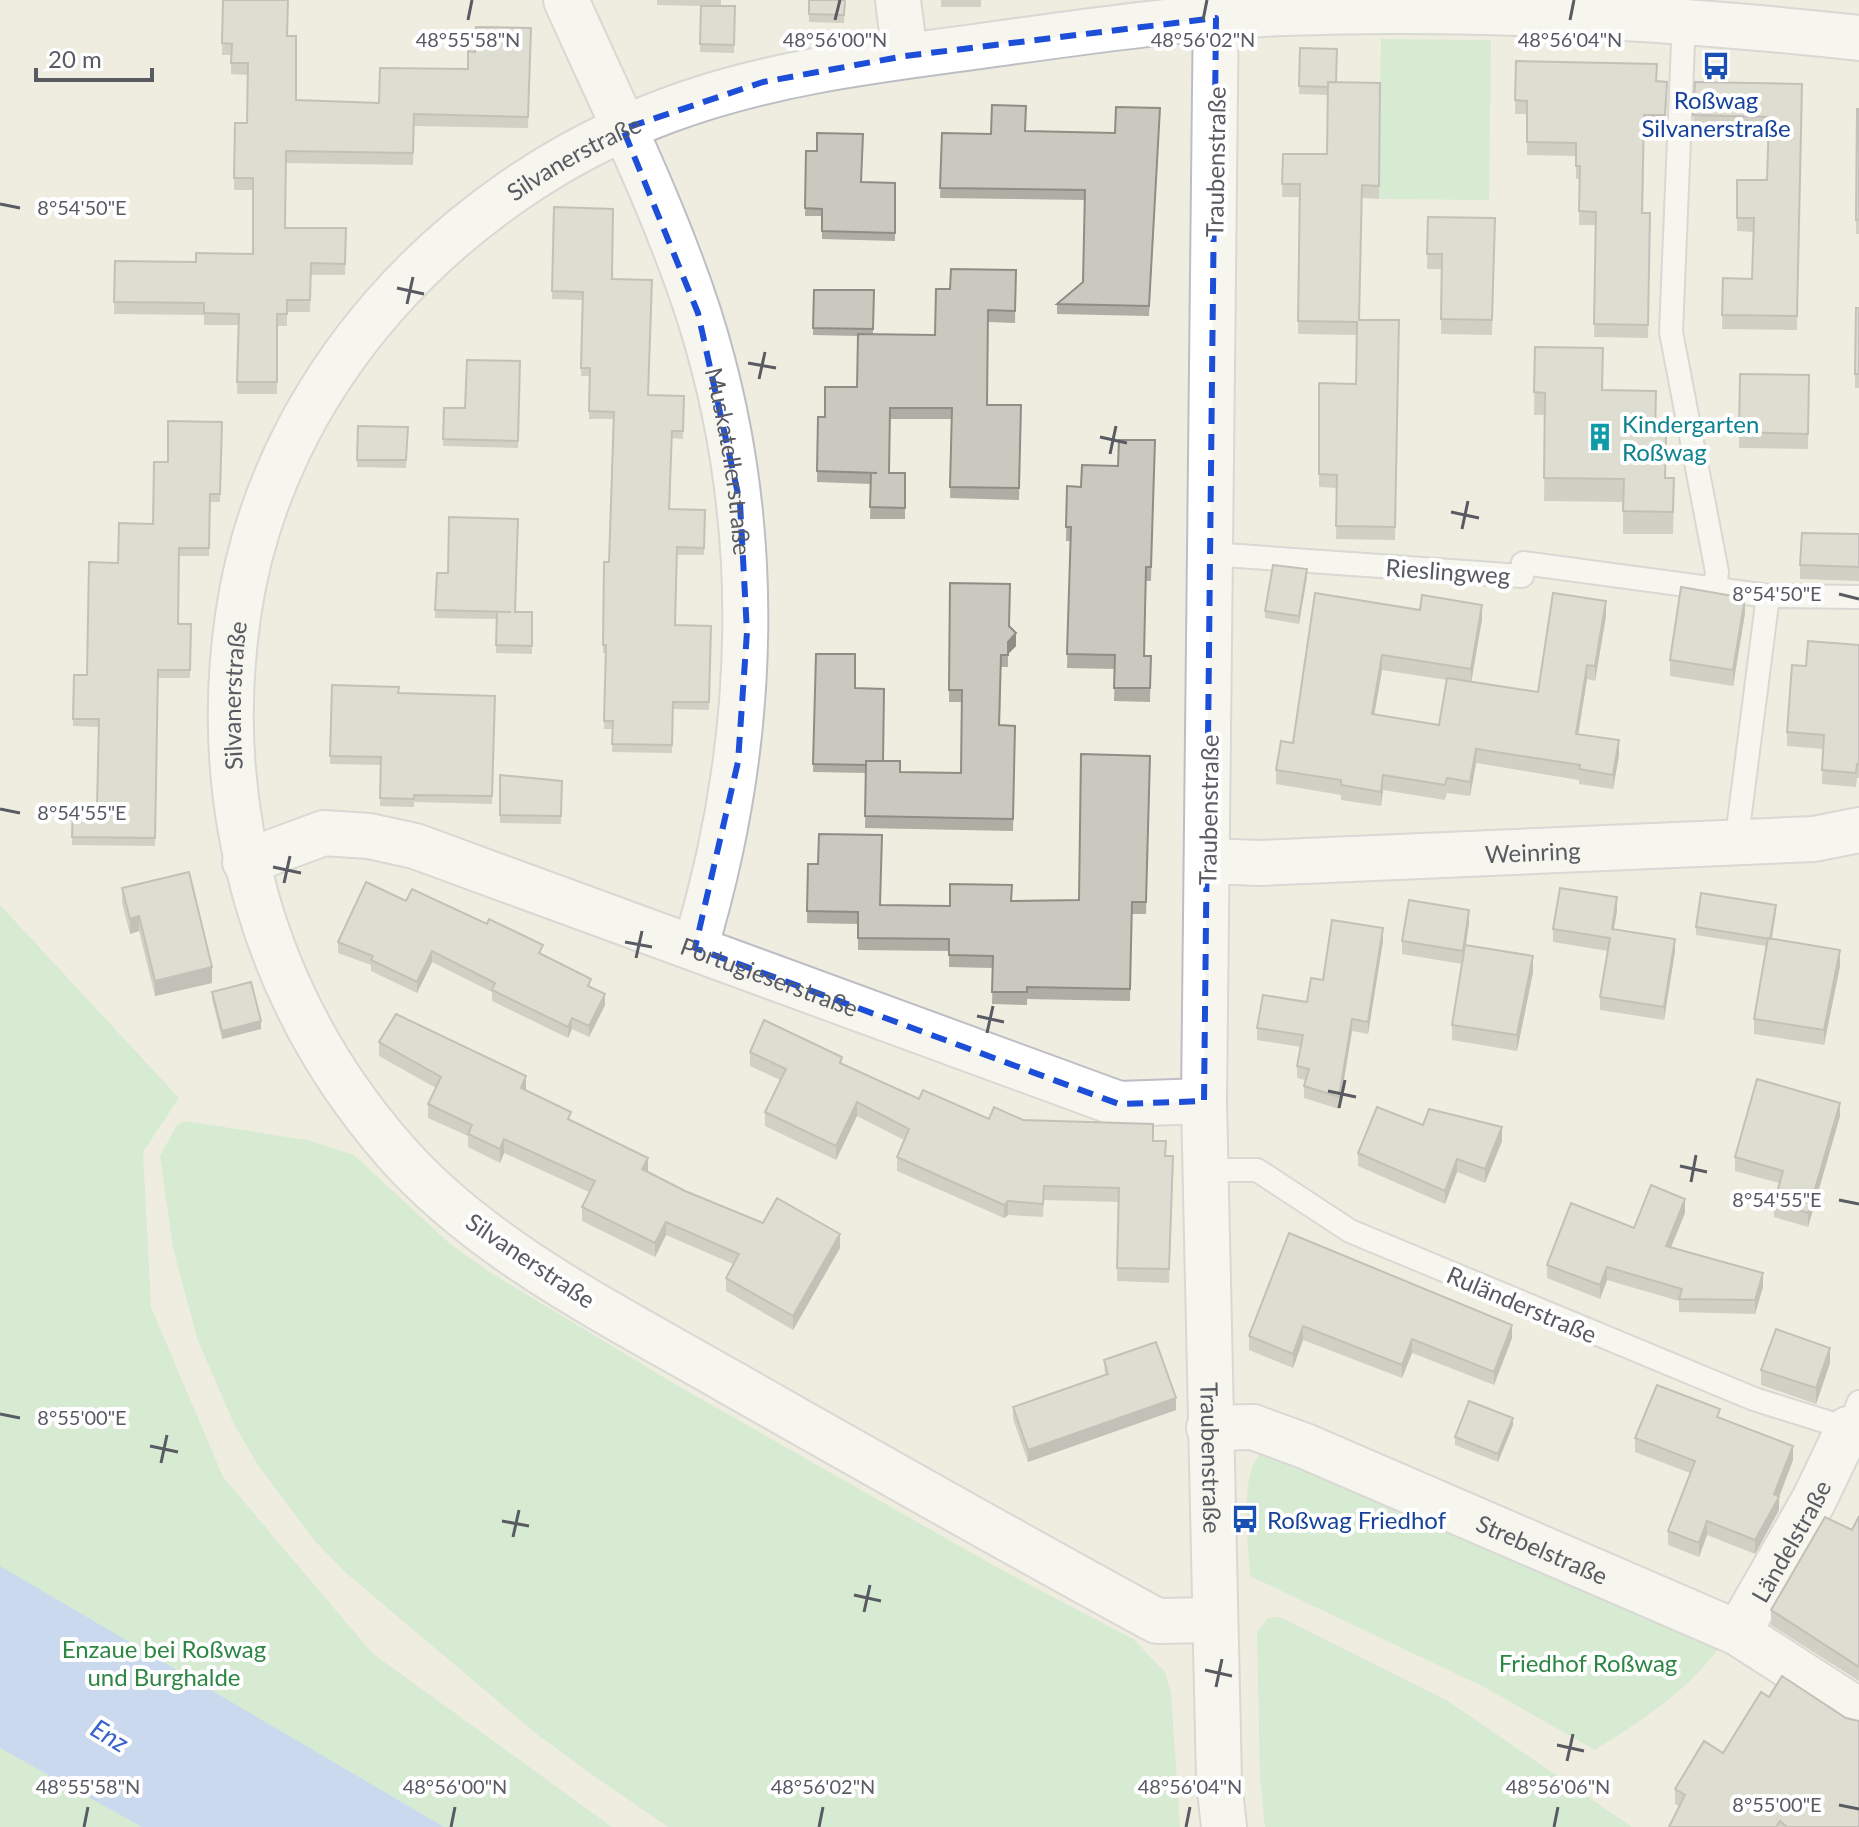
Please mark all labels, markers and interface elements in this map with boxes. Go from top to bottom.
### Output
text: 48°55'58"N [416,27,520,51]
text: 48°56'00"N [783,27,887,51]
text: 48°56'02"N [1151,27,1255,51]
text: 48°56'04"N [1518,27,1622,51]
scale bar [36,32,152,82]
text: 20 m [48,44,102,73]
bus stop icon: Roßwag Silvanerstraße [1701,51,1731,81]
place label: Roßwag Silvanerstraße [1641,85,1791,142]
street label: Traubenstraße [1199,86,1231,238]
street label: Silvanerstraße [501,108,645,206]
text: 8°54'50"E [37,195,127,219]
street label: Muskatellerstraße [700,364,758,556]
place label: Kindergarten Roßwag [1622,409,1759,466]
building icon: Kindergarten Roßwag [1585,422,1615,452]
street label: Rieslingweg [1385,552,1511,590]
text: 8°54'50"E [1732,581,1822,605]
street label: Silvanerstraße [216,619,252,771]
street label: Traubenstraße [1192,734,1224,886]
text: 8°54'55"E [37,800,127,824]
street label: Weinring [1484,835,1581,868]
street label: Portugieserstraße [677,930,862,1022]
text: 8°54'55"E [1732,1187,1822,1211]
street label: Silvanerstraße [461,1206,601,1314]
street label: Ruländerstraße [1443,1259,1601,1349]
street label: Traubenstraße [1196,1382,1228,1534]
text: 8°55'00"E [37,1405,127,1429]
street label: Ländelstraße [1744,1475,1836,1607]
bus stop icon: Roßwag Friedhof [1230,1504,1260,1534]
place label: Roßwag Friedhof [1267,1505,1447,1534]
street label: Strebelstraße [1472,1507,1612,1590]
park label: Enzaue bei Roßwag und Burghalde [62,1634,266,1691]
park label: Friedhof Roßwag [1499,1648,1677,1677]
water label: Enz [85,1711,135,1759]
text: 48°55'58"N [36,1774,140,1798]
text: 48°56'00"N [403,1774,507,1798]
text: 48°56'02"N [771,1774,875,1798]
text: 48°56'04"N [1138,1774,1242,1798]
text: 48°56'06"N [1506,1774,1610,1798]
text: 8°55'00"E [1732,1792,1822,1816]

